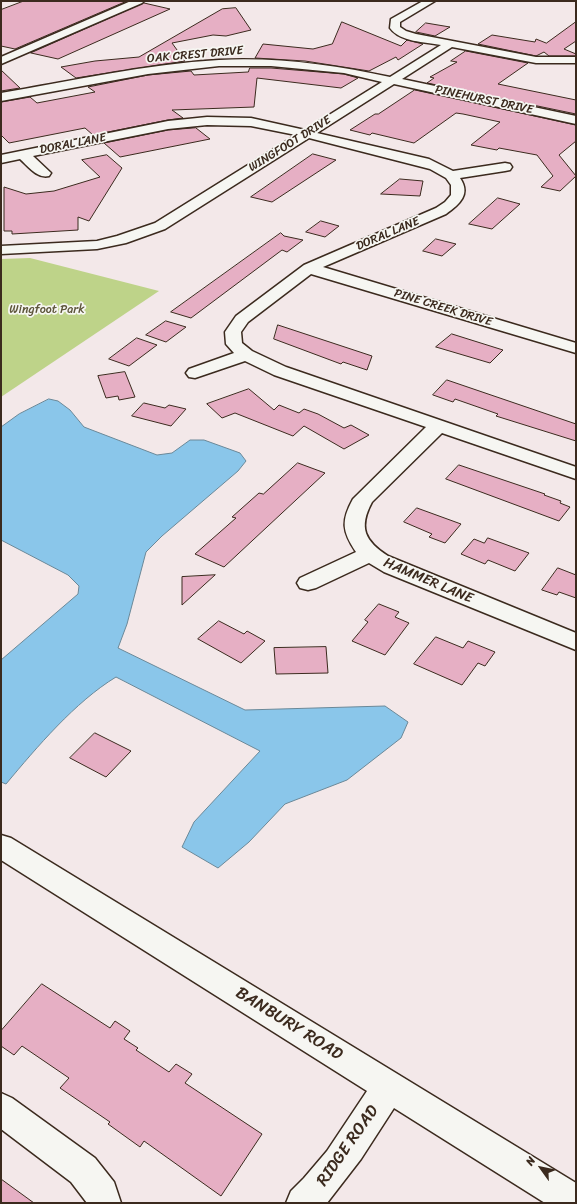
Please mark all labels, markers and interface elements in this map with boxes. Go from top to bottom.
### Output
street label: OAK CREST DRIVE [146,44,244,66]
street label: PINEHURST DRIVE [434,83,534,117]
street label: WINGFOOT DRIVE [246,113,334,175]
street label: DORAL LANE [39,131,107,157]
street label: DORAL LANE [354,214,422,254]
street label: PINE CREEK DRIVE [392,286,494,330]
park label: Wingfoot Park [9,303,85,317]
street label: HAMMER LANE [381,555,475,607]
street label: BANBURY ROAD [232,983,346,1065]
street label: RIDGE ROAD [313,1102,383,1190]
north arrow [521,1148,561,1188]
text: N [520,1153,541,1170]

